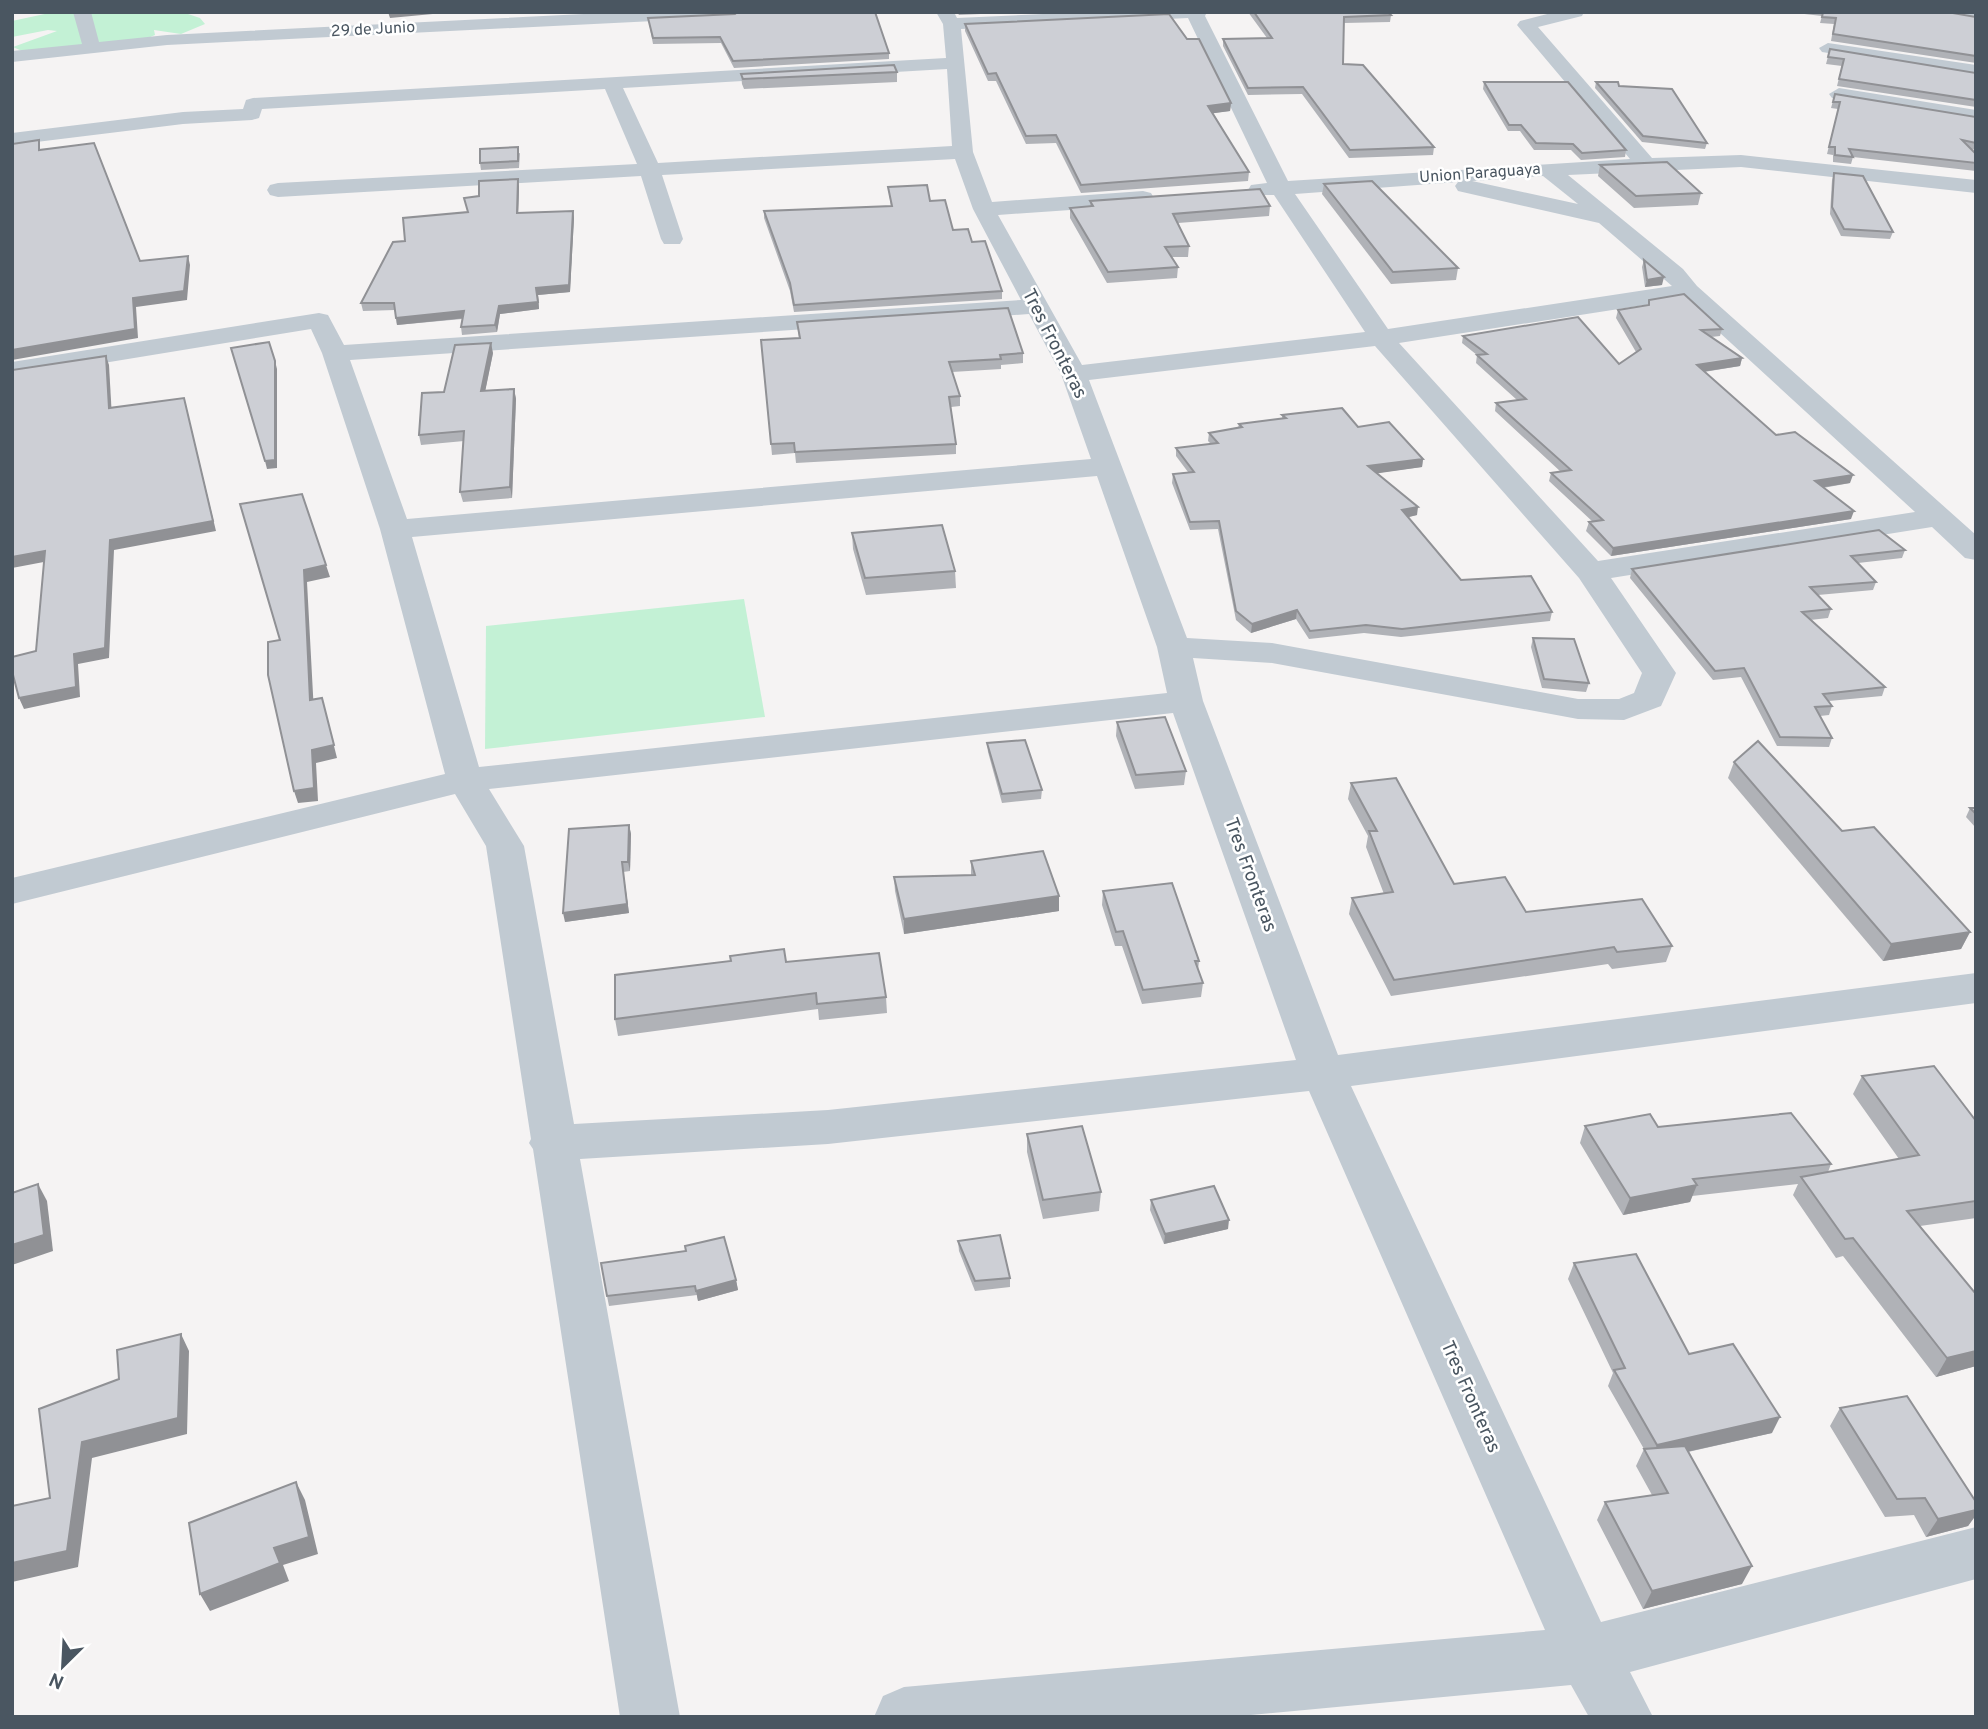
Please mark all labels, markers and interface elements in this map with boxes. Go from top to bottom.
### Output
street label: 29 de Junio [330,18,416,42]
street label: Union Paraguaya [1419,160,1541,188]
street label: Tres Fronteras [1016,285,1092,403]
street label: Tres Fronteras [1218,814,1282,936]
street label: Tres Fronteras [1435,1337,1505,1457]
north arrow [28,1631,98,1701]
text: N [46,1666,68,1693]

